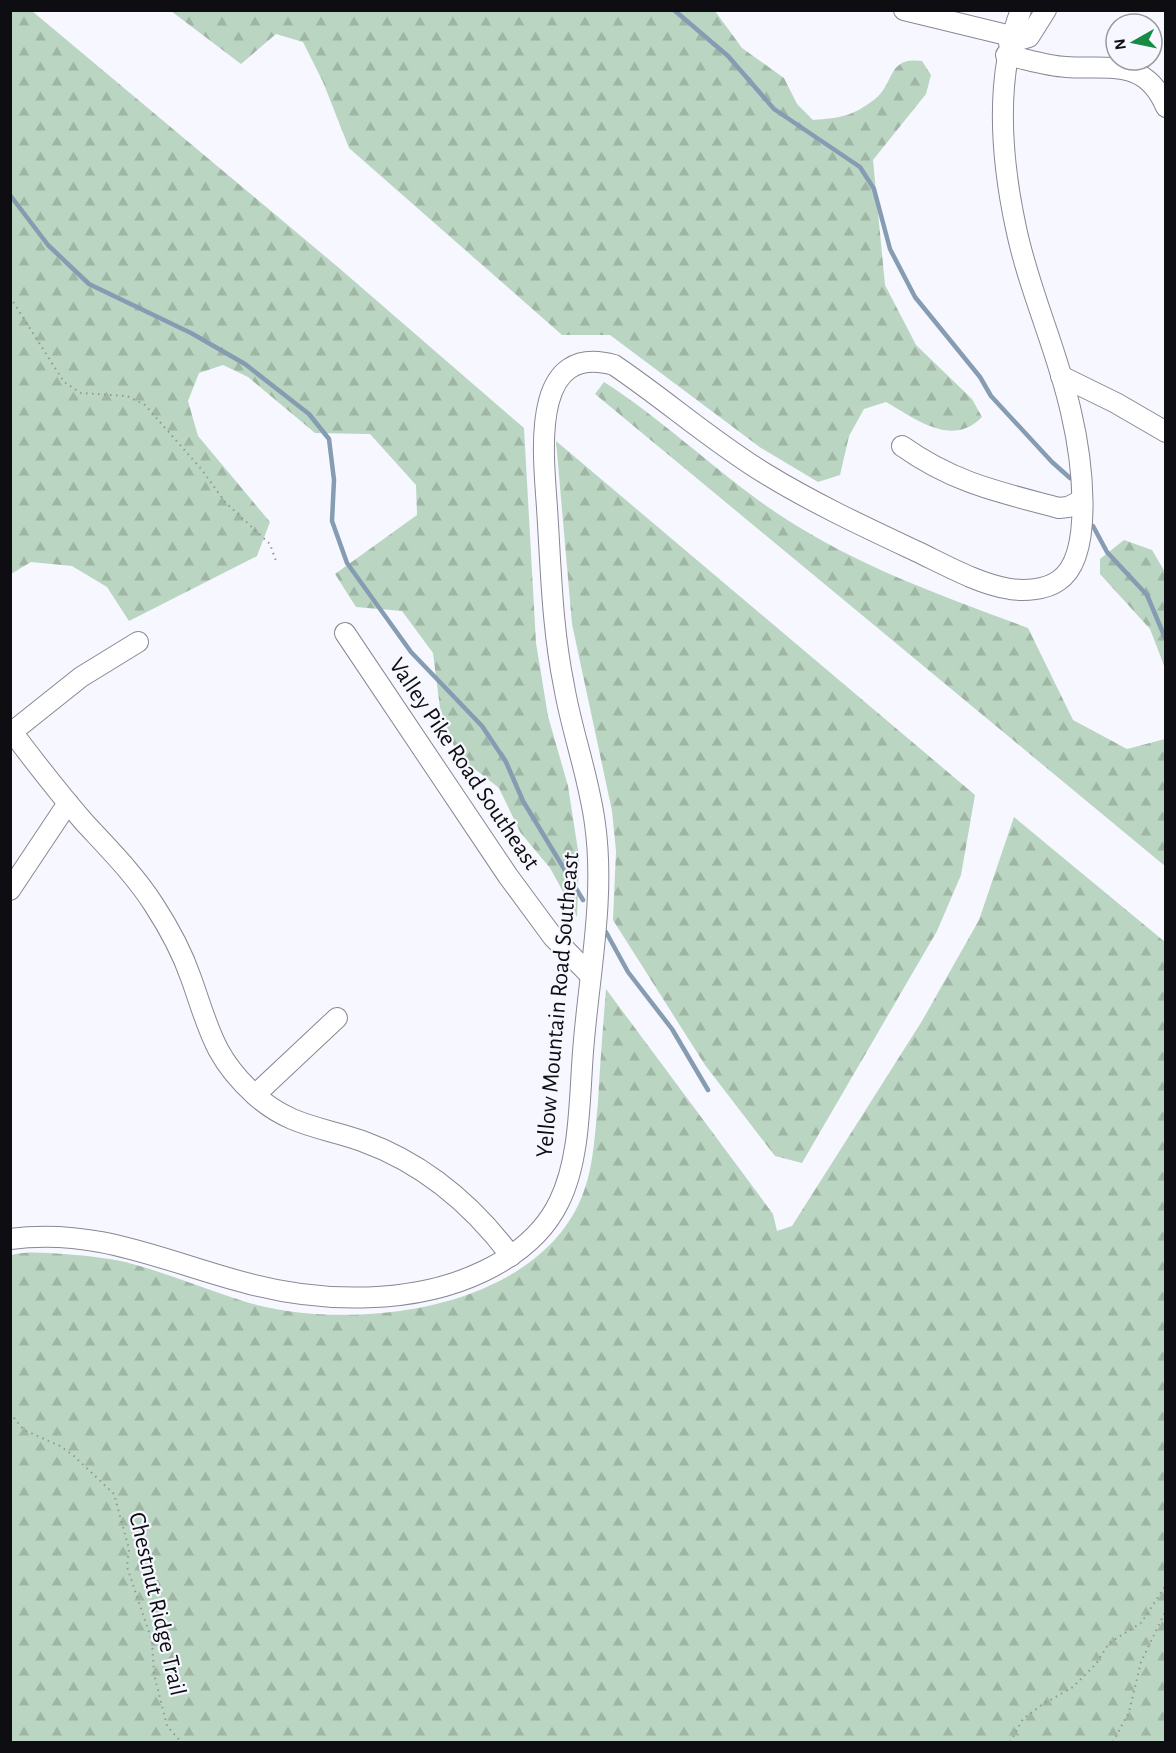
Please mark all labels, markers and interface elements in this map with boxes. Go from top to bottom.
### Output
north arrow [1104,12,1164,72]
text: N [1111,37,1129,51]
street label: Valley Pike Road Southeast [384,654,544,875]
street label: Yellow Mountain Road Southeast [533,851,583,1159]
street label: Chestnut Ridge Trail [124,1510,190,1698]

